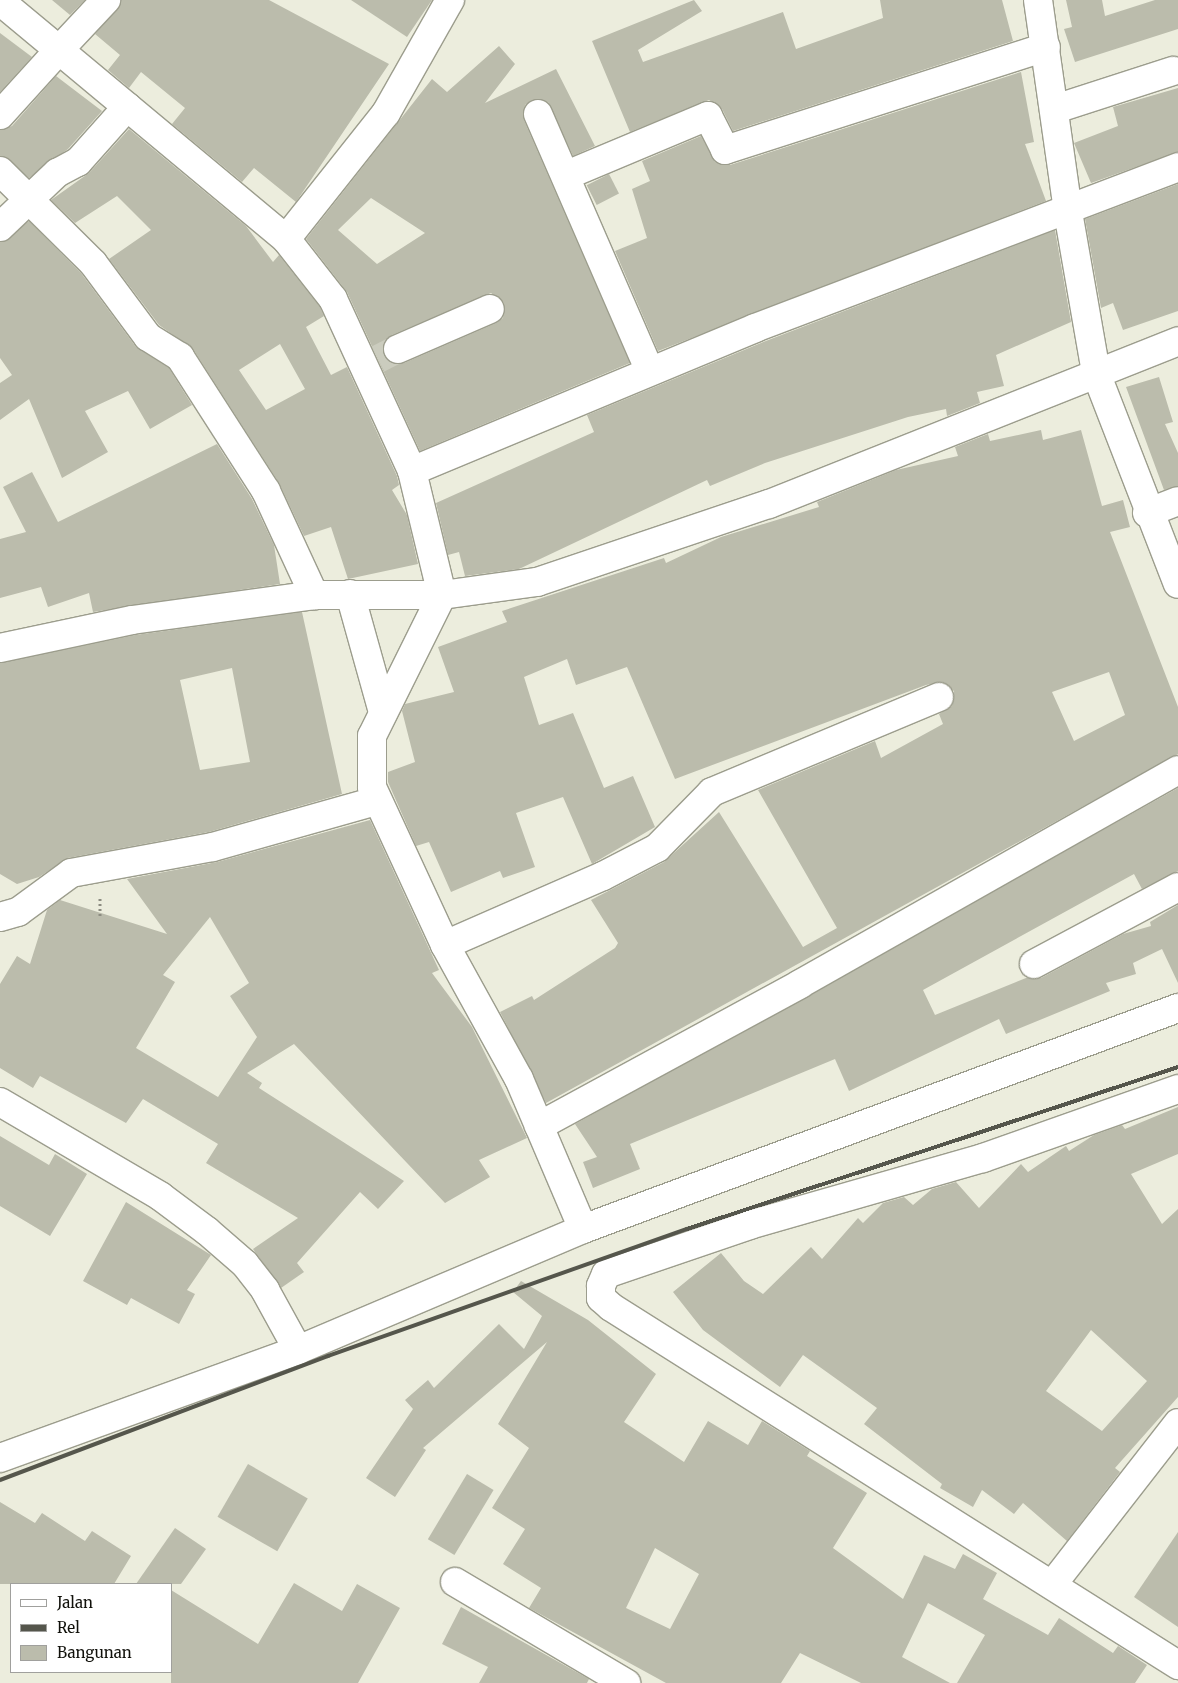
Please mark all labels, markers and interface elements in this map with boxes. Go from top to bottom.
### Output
legend [10,1583,172,1673]
text: Jalan [57,1593,93,1612]
text: Rel [57,1618,80,1637]
text: Bangunan [57,1643,132,1662]

